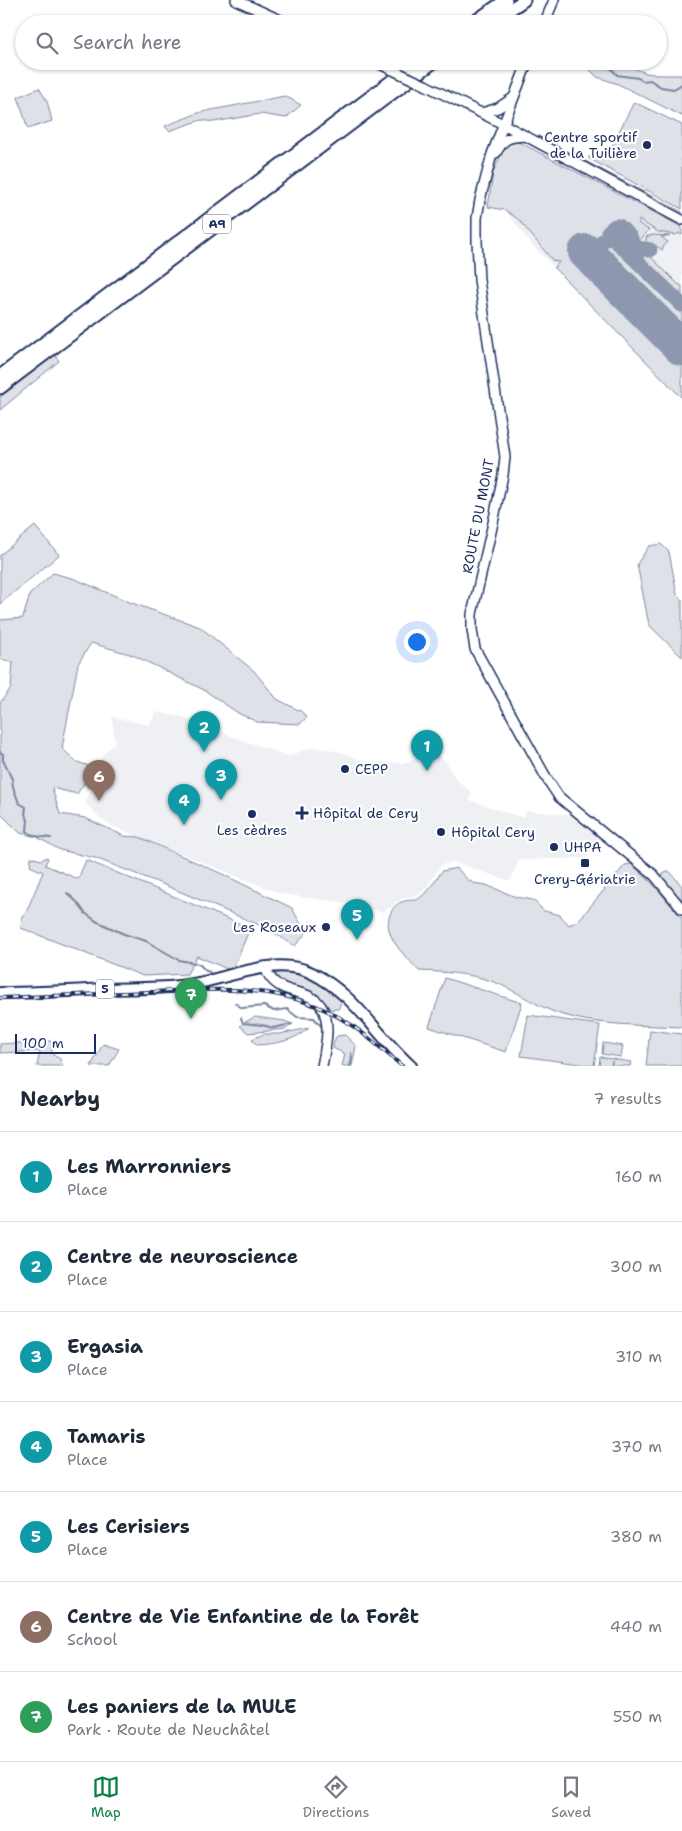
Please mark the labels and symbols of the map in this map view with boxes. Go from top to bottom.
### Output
place label: Centre sportif de la Tuilière [544,128,638,162]
marker: Centre sportif de la Tuilière [641,139,653,151]
road number: A9 [203,214,231,233]
street label: ROUTE DU MONT [458,457,498,575]
your location [404,629,430,655]
pin: 2 [188,711,220,752]
pin: 1 [411,730,443,771]
pin: 3 [205,759,237,800]
pin: 6 [83,760,115,801]
place label: CEPP [355,760,388,778]
marker: CEPP [339,763,351,775]
pin: 4 [168,784,200,825]
place label: Hôpital de Cery [313,804,418,822]
marker: Hôpital de Cery [295,806,309,820]
marker: Les cèdres [246,808,258,820]
place label: Les cèdres [217,821,287,839]
place label: Hôpital Cery [451,823,535,841]
marker: Hôpital Cery [435,826,447,838]
place label: UHPA [564,838,601,856]
marker: UHPA [548,841,560,853]
marker: Crery-Gériatrie [579,857,591,869]
place label: Crery-Gériatrie [534,870,636,888]
pin: 5 [341,899,373,940]
place label: Les Roseaux [233,918,316,936]
marker: Les Roseaux [320,921,332,933]
pin: 7 [175,978,207,1019]
road number: 5 [96,980,114,999]
scale bar [15,1031,96,1054]

